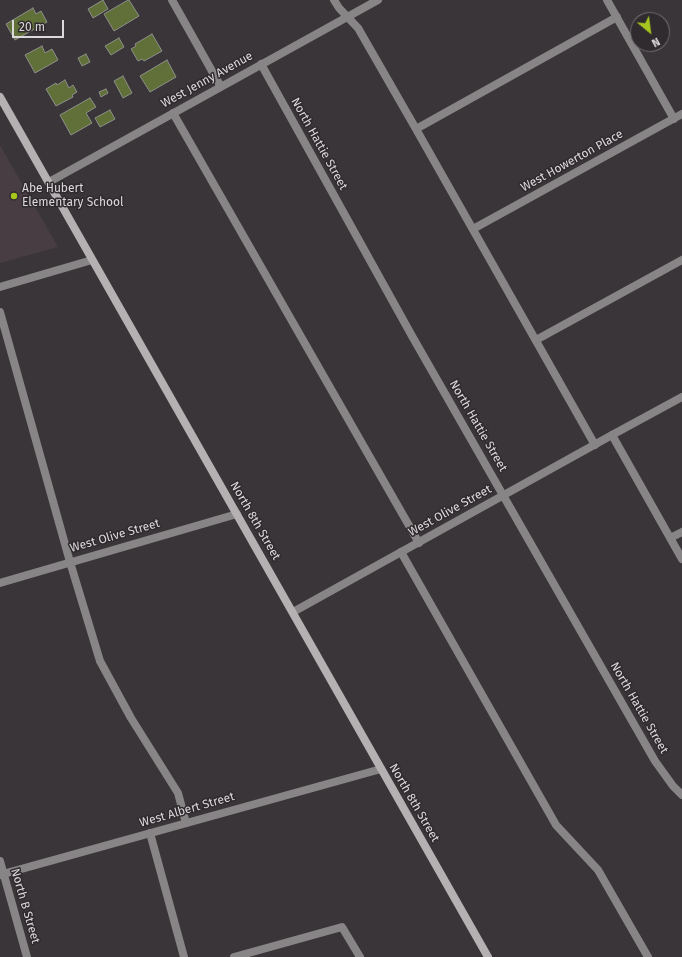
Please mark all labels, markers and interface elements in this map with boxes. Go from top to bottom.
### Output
scale bar [14,12,66,38]
north arrow [630,12,670,52]
text: 20 m [19,20,45,34]
text: N [649,35,662,50]
street label: West Jenny Avenue [159,49,255,111]
street label: North Hattie Street [288,95,350,193]
street label: West Howerton Place [518,127,626,195]
place label: Abe Hubert Elementary School [22,182,124,210]
marker: Abe Hubert Elementary School [9,191,19,201]
street label: North Hattie Street [446,378,510,474]
street label: North 8th Street [227,479,283,563]
street label: West Olive Street [406,482,494,540]
street label: West Olive Street [68,516,162,556]
street label: North Hattie Street [607,660,671,756]
street label: North 8th Street [386,761,442,845]
street label: West Albert Street [138,790,236,830]
street label: North B Street [7,867,43,945]

